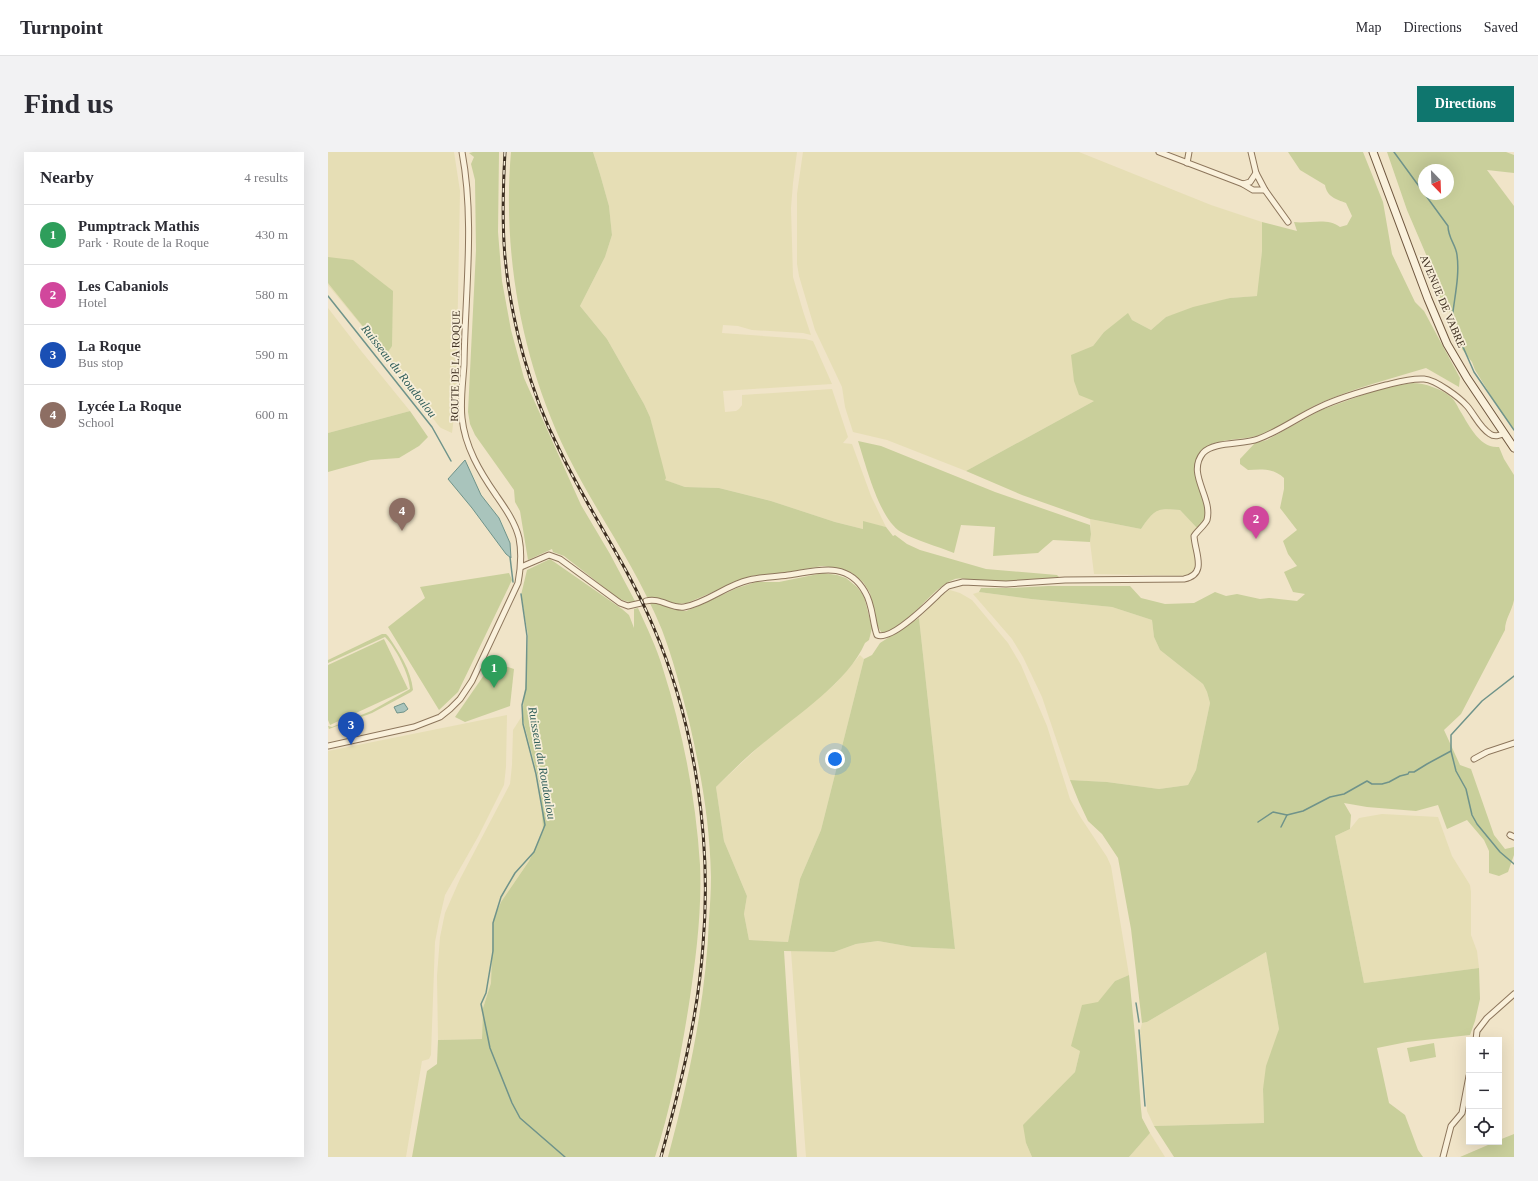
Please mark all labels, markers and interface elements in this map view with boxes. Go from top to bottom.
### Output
text: Turnpoint [20,17,103,38]
text: Map [1356,20,1381,35]
text: Directions [1403,20,1462,35]
text: Saved [1484,20,1518,35]
button: Directions [1417,86,1514,122]
text: Find us [24,88,114,119]
north arrow [1418,164,1454,200]
text: Nearby [40,168,94,187]
text: 4 results [244,170,288,185]
text: Pumptrack Mathis [78,218,199,234]
text: 1 [50,227,56,242]
text: 430 m [255,227,288,242]
text: Park · Route de la Roque [78,235,209,250]
street label: AVENUE DE VABRE [1418,253,1468,349]
text: Les Cabaniols [78,278,168,294]
text: 2 [50,287,56,302]
text: 580 m [255,287,288,302]
text: Hotel [78,295,107,310]
street label: ROUTE DE LA ROQUE [448,310,462,422]
water label: Ruisseau du Roudoulou [358,321,440,420]
text: La Roque [78,338,141,354]
text: 3 [50,347,56,362]
text: 590 m [255,347,288,362]
text: Bus stop [78,355,123,370]
text: Lycée La Roque [78,398,181,414]
text: 4 [50,407,56,422]
text: 600 m [255,407,288,422]
text: School [78,415,114,430]
pin: 4 [389,498,415,531]
pin: 2 [1243,506,1269,539]
pin: 1 [481,655,507,688]
water label: Ruisseau du Roudoulou [525,705,559,820]
pin: 3 [338,712,364,745]
your location [825,749,845,769]
map controls [1466,1037,1502,1145]
button: + [1466,1037,1502,1073]
button: − [1466,1073,1502,1109]
button: locate [1466,1109,1502,1145]

